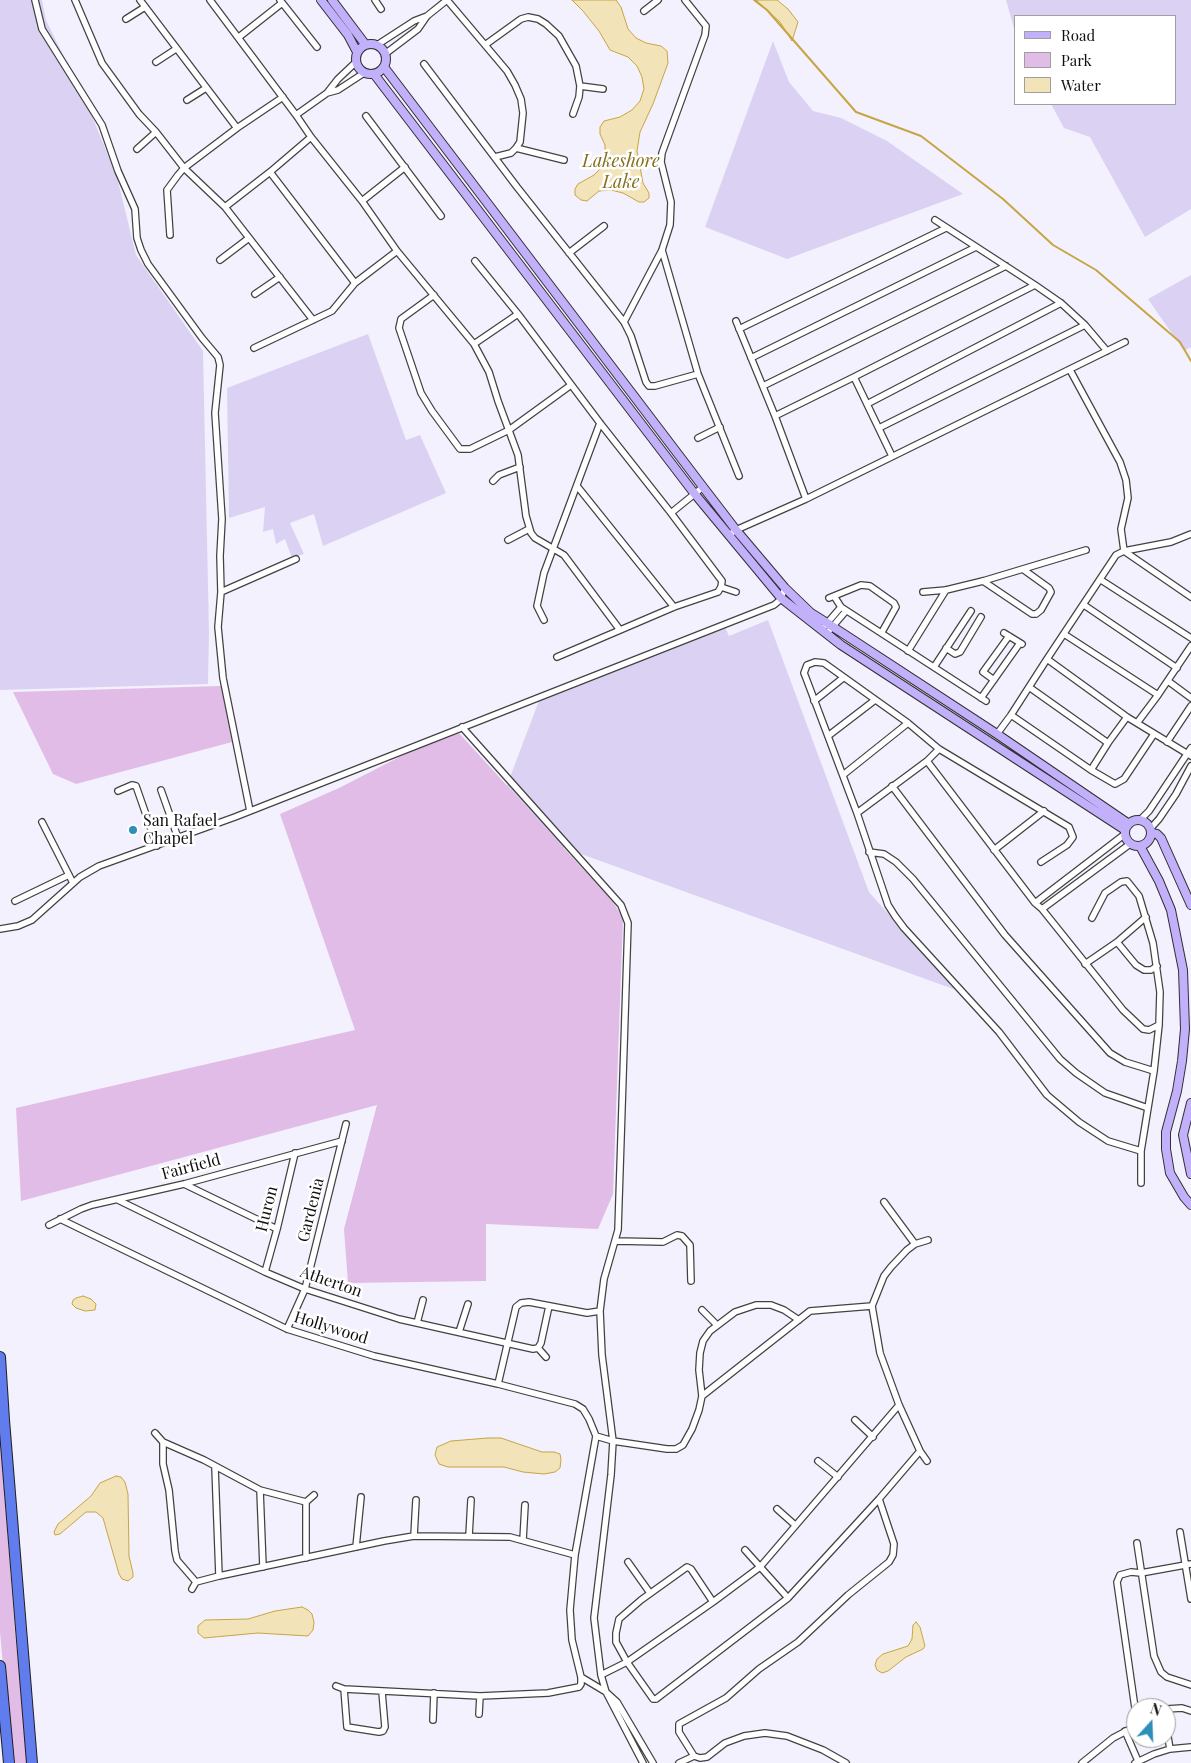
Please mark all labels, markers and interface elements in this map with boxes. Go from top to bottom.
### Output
legend [1014,15,1176,105]
text: Road [1061,25,1095,45]
text: Park [1061,50,1092,70]
text: Water [1061,75,1101,95]
water label: Lakeshore Lake [582,150,660,192]
place label: San Rafael Chapel [143,811,217,849]
marker: San Rafael Chapel [127,824,139,836]
street label: Fairfield [159,1150,223,1184]
street label: Gardenia [294,1176,328,1244]
street label: Huron [252,1184,282,1234]
street label: Atherton [297,1262,365,1302]
street label: Hollywood [292,1308,370,1348]
north arrow [1126,1698,1176,1748]
text: N [1148,1699,1164,1720]

